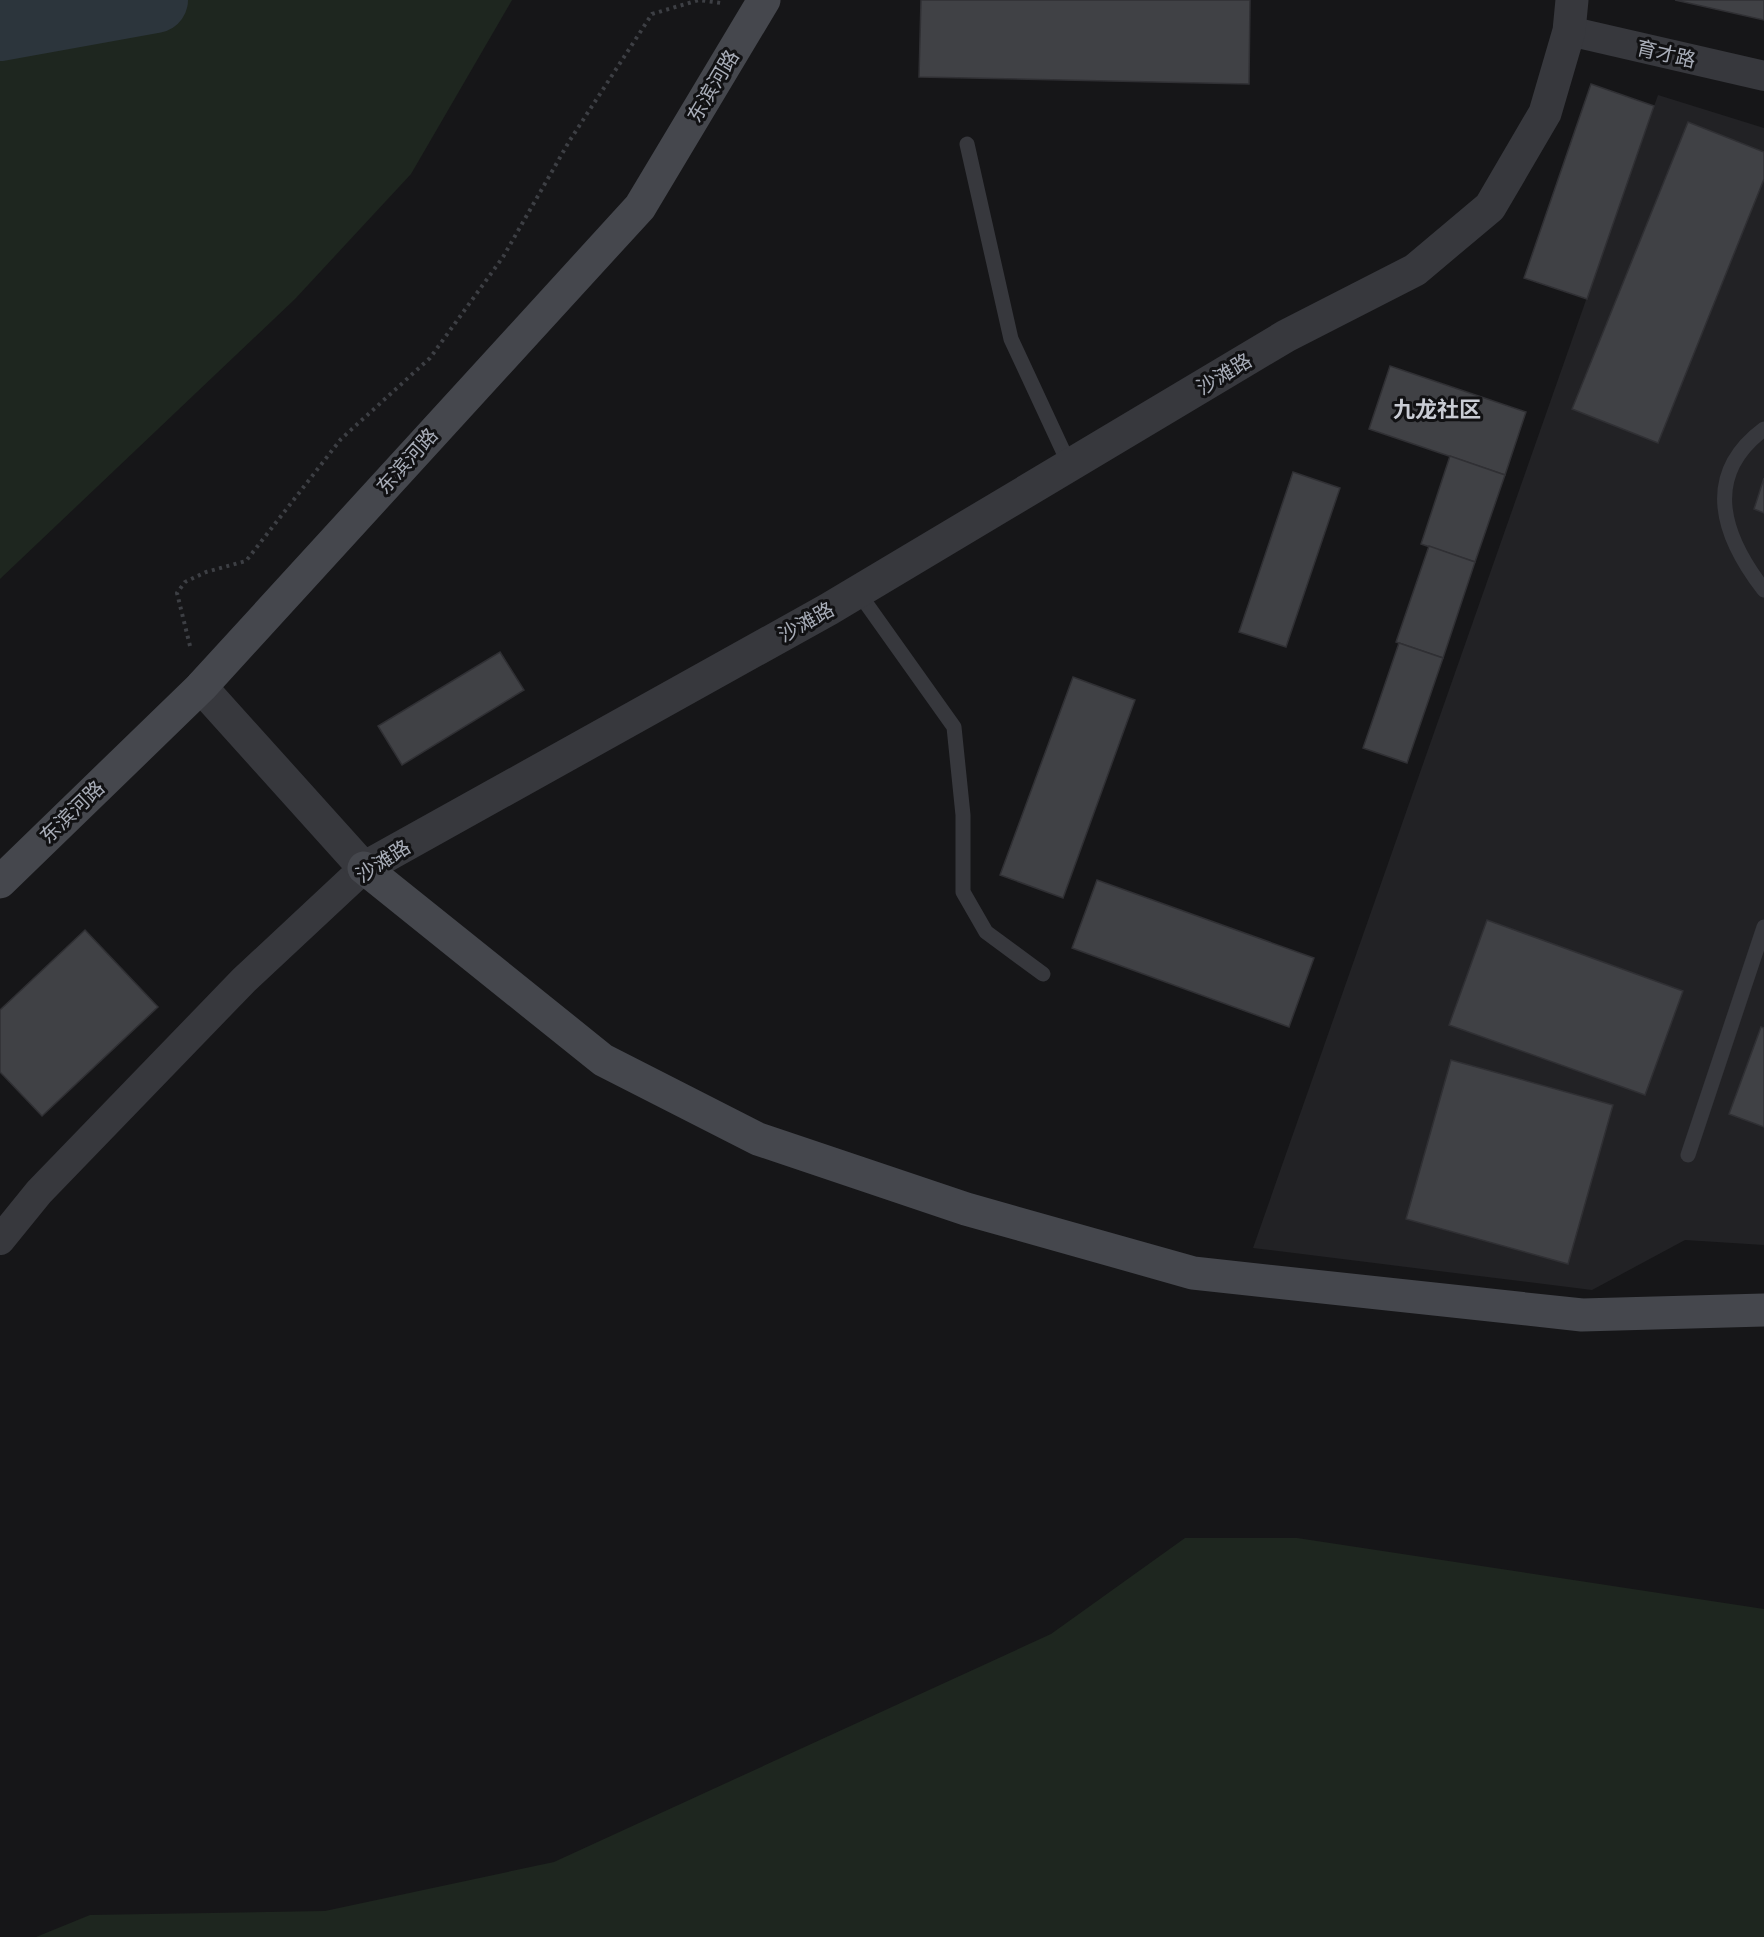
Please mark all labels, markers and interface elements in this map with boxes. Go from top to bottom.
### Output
street label: 育才路 [1634,37,1698,71]
street label: 东滨河路 [683,46,743,126]
street label: 沙滩路 [1193,349,1255,399]
district label: 九龙社区 [1393,397,1481,422]
street label: 东滨河路 [372,424,442,498]
street label: 沙滩路 [774,598,838,646]
street label: 东滨河路 [36,776,108,848]
street label: 沙滩路 [352,835,414,887]

